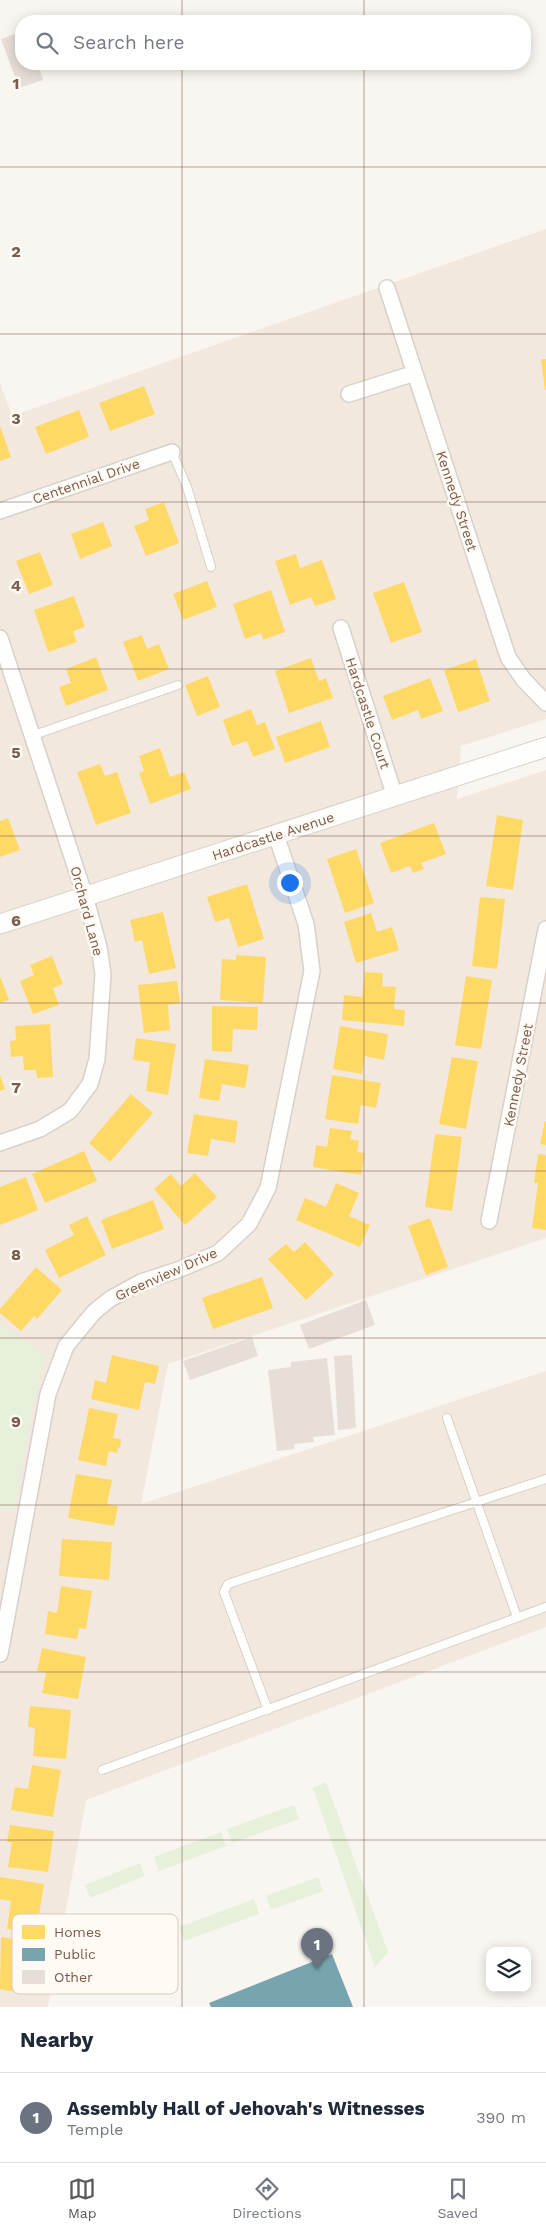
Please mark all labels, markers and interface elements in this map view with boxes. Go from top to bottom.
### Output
search box [15,15,531,70]
icon: search [33,29,61,57]
text: Search here [73,31,184,54]
text: 1 [13,74,19,93]
text: 2 [11,242,21,261]
text: 3 [11,409,21,428]
street label: Kennedy Street [433,449,481,553]
street label: Centennial Drive [30,455,142,507]
text: 4 [11,576,21,595]
street label: Hardcastle Court [342,655,394,771]
text: 5 [11,743,21,762]
street label: Hardcastle Avenue [210,809,336,863]
street label: Orchard Lane [67,864,107,958]
your location [277,870,303,896]
text: 6 [11,911,21,930]
street label: Kennedy Street [500,1022,536,1128]
text: 7 [11,1078,21,1097]
street label: Greenview Drive [112,1244,220,1304]
text: 8 [11,1245,21,1264]
text: 9 [11,1412,21,1431]
legend [12,1914,178,1994]
text: Homes [54,1924,101,1940]
pin: 1 [301,1928,333,1969]
text: Public [54,1946,96,1962]
map controls [486,1947,531,1992]
button: layers [486,1947,531,1992]
text: Other [54,1969,93,1985]
text: Nearby [20,2027,93,2052]
text: Assembly Hall of Jehovah's Witnesses [67,2097,425,2120]
text: 1 [33,2108,39,2127]
text: 390 m [476,2108,526,2127]
text: Temple [67,2120,124,2139]
tab: Map [68,2175,97,2221]
tab: Directions [232,2175,302,2221]
tab: Saved [437,2175,478,2221]

